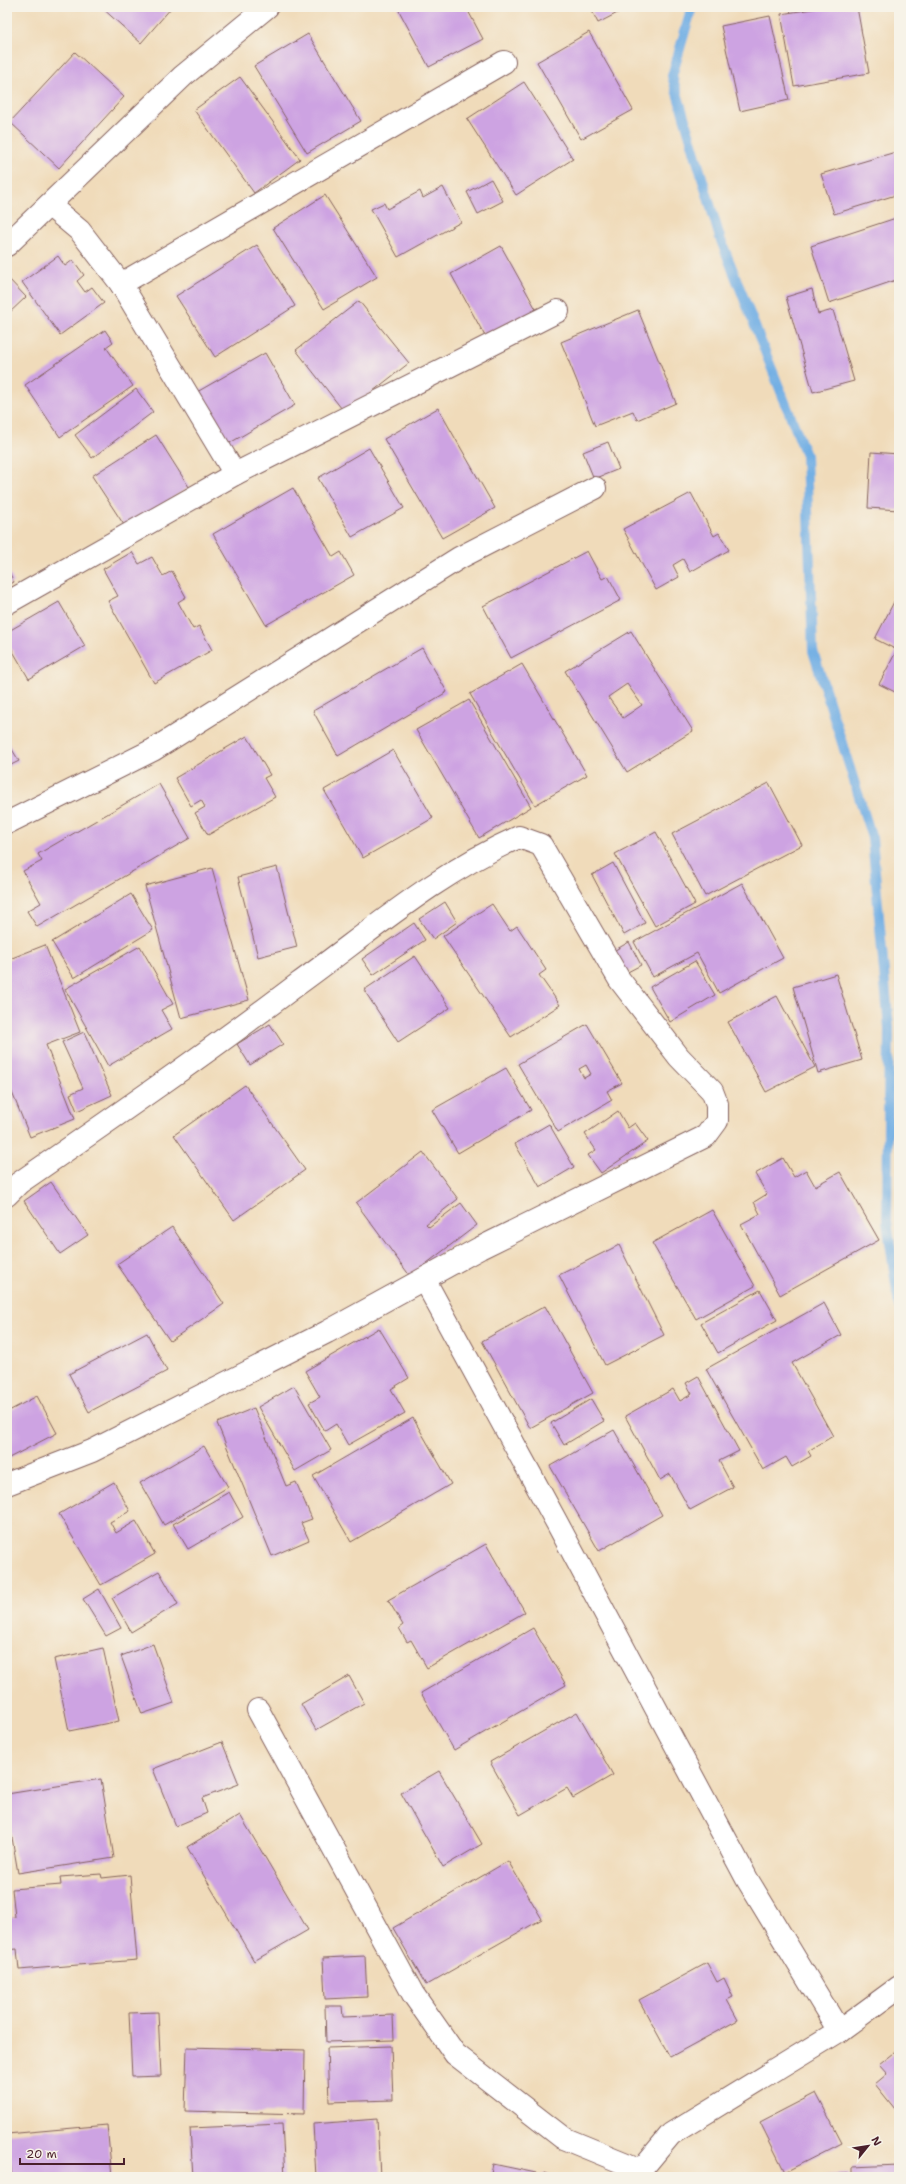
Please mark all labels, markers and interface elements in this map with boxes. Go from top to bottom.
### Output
north arrow [848,2126,888,2166]
text: N [868,2134,885,2149]
scale bar [20,2140,124,2166]
text: 20 m [26,2146,57,2162]

